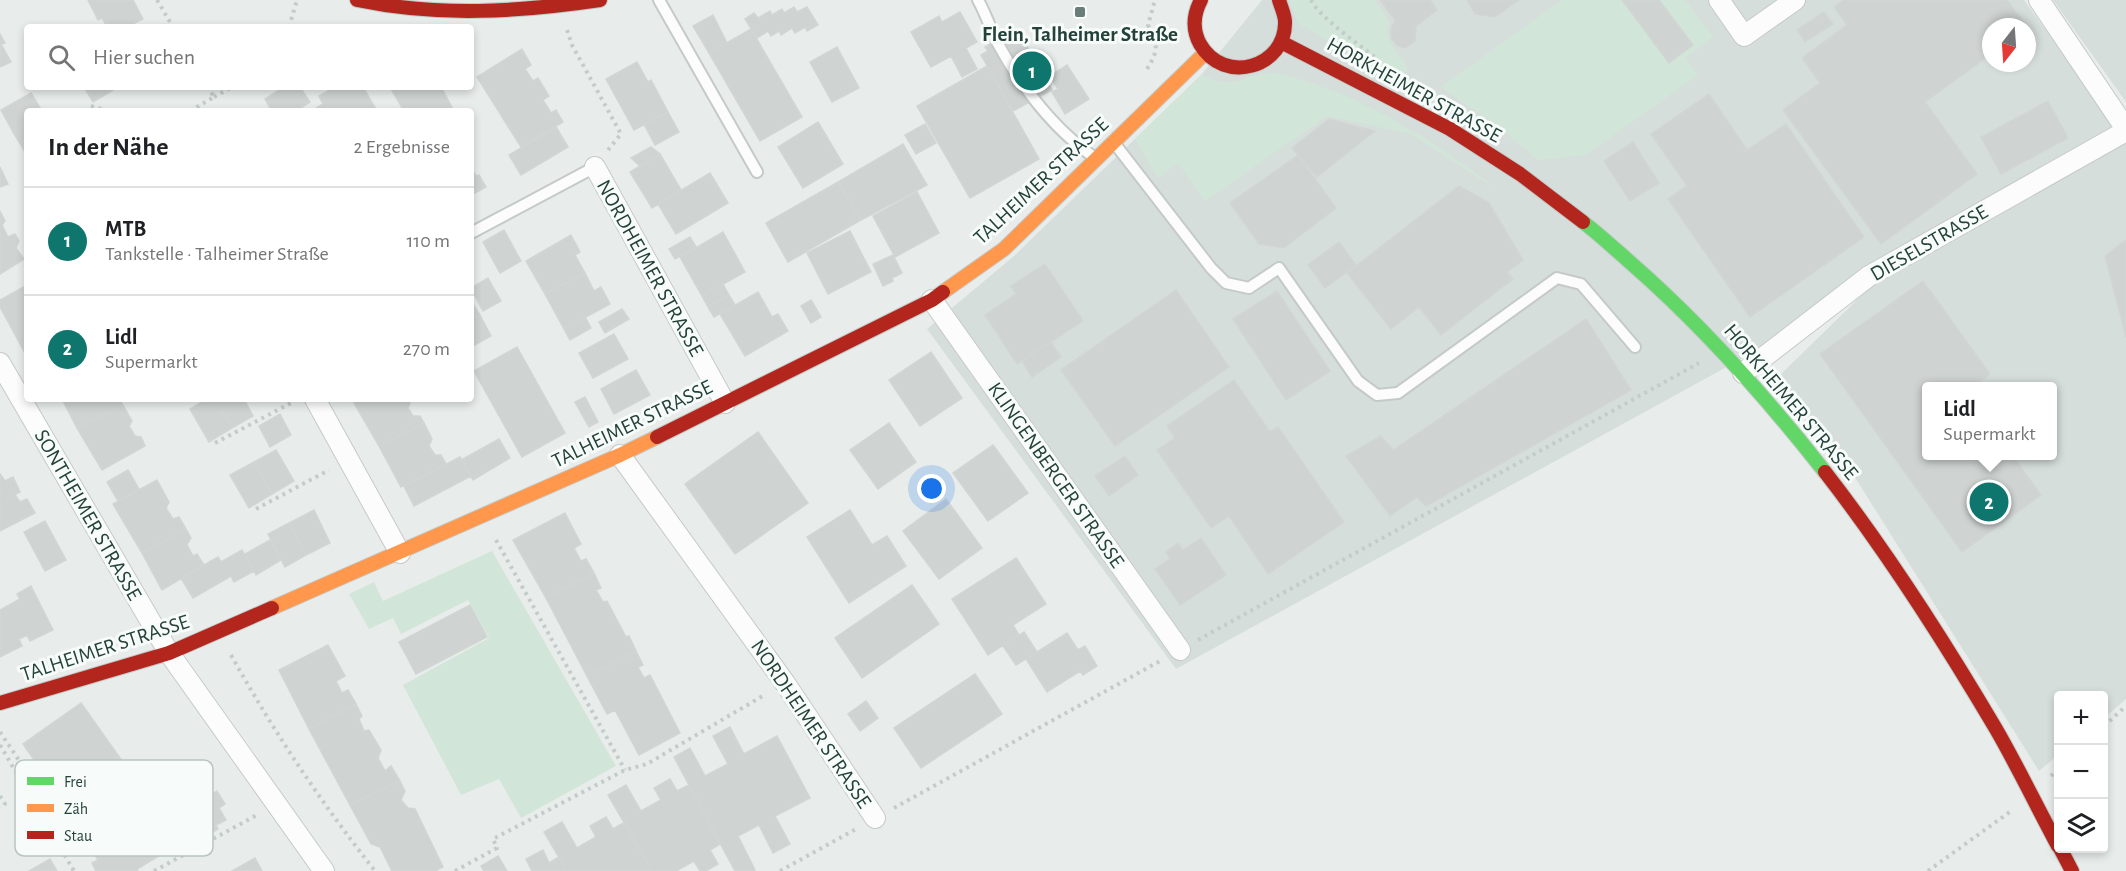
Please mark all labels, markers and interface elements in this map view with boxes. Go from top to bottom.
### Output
marker: Flein, Talheimer Straße [1073,5,1087,19]
north arrow [1982,18,2036,72]
search box [24,24,474,90]
place label: Flein, Talheimer Straße [982,24,1178,45]
street label: HORKHEIMER STRASSE [1323,33,1505,147]
icon: search [45,41,78,74]
text: Hier suchen [93,46,195,68]
pin: 1 [1012,48,1052,94]
street label: TALHEIMER STRASSE [970,113,1112,249]
text: In der Nähe [48,134,168,160]
text: 2 Ergebnisse [353,137,450,157]
street label: NORDHEIMER STRASSE [593,176,707,360]
street label: DIESELSTRASSE [1867,201,1991,285]
text: MTB [105,218,146,240]
text: 1 [64,231,71,251]
text: 110 m [406,231,450,251]
text: Tankstelle · Talheimer Straße [105,244,329,264]
street label: HORKHEIMER STRASSE [1720,320,1862,484]
text: Lidl [105,326,138,348]
text: 2 [63,339,72,359]
text: 270 m [403,339,450,359]
text: Supermarkt [105,352,198,372]
street label: TALHEIMER STRASSE [549,376,715,472]
street label: KLINGENBERGER STRASSE [984,378,1128,572]
popup [1922,382,2057,460]
text: Lidl [1943,398,1976,420]
text: Supermarkt [1943,424,2036,444]
street label: SONTHEIMER STRASSE [31,426,145,604]
your location [917,474,946,503]
pin: 2 [1970,480,2008,524]
street label: TALHEIMER STRASSE [18,611,192,685]
street label: NORDHEIMER STRASSE [747,636,875,812]
map controls [2054,691,2108,853]
button: + [2054,691,2108,745]
button: − [2054,745,2108,799]
legend [15,760,213,856]
text: Frei [64,774,87,790]
button: layers [2054,799,2108,853]
text: Zäh [64,801,88,817]
text: Stau [64,828,92,844]

